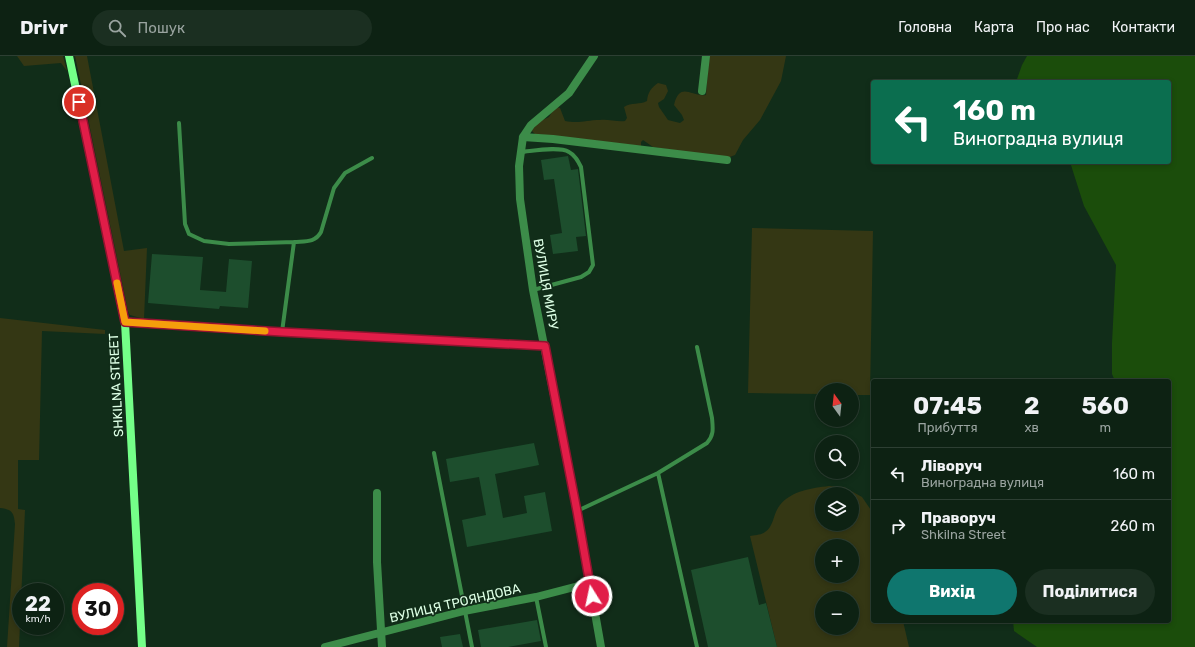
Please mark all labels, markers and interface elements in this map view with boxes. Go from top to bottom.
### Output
search box [92,10,372,46]
text: Drivr [20,16,68,39]
icon: search [106,17,128,39]
text: Пошук [138,19,185,37]
text: Головна [898,19,952,36]
text: Карта [974,19,1014,36]
text: Про нас [1036,19,1090,36]
text: Контакти [1112,19,1175,36]
pin [62,85,96,119]
icon: arrive [68,91,90,113]
text: 160 m [953,94,1036,127]
icon: left [887,96,939,148]
text: Виноградна вулиця [953,128,1124,150]
street label: ВУЛИЦЯ МИРУ [531,237,561,331]
street label: SHKILNA STREET [106,332,126,437]
north arrow [815,383,859,427]
map controls [815,383,859,635]
text: 07:45 [913,392,982,420]
text: 2 [1024,392,1040,420]
text: 560 [1082,392,1129,420]
text: Прибуття [917,420,977,435]
text: хв [1025,420,1039,435]
text: m [1099,420,1111,435]
button: search [815,435,859,479]
text: Ліворуч [921,457,982,475]
icon: left [887,463,909,485]
text: 160 m [1113,465,1155,483]
text: Виноградна вулиця [921,475,1044,490]
button: layers [815,487,859,531]
text: Праворуч [921,509,996,527]
icon: right [887,515,909,537]
text: 260 m [1111,517,1155,535]
text: Shkilna Street [921,527,1006,542]
button: + [815,539,859,583]
button: Вихід [887,569,1017,615]
button: Поділитися [1025,569,1155,615]
position arrow [571,575,613,617]
street label: ВУЛИЦЯ ТРОЯНДОВА [388,581,522,625]
speed limit sign: 30 [72,583,124,635]
button: − [815,591,859,635]
text: 22 [25,592,51,616]
text: km/h [26,613,50,625]

